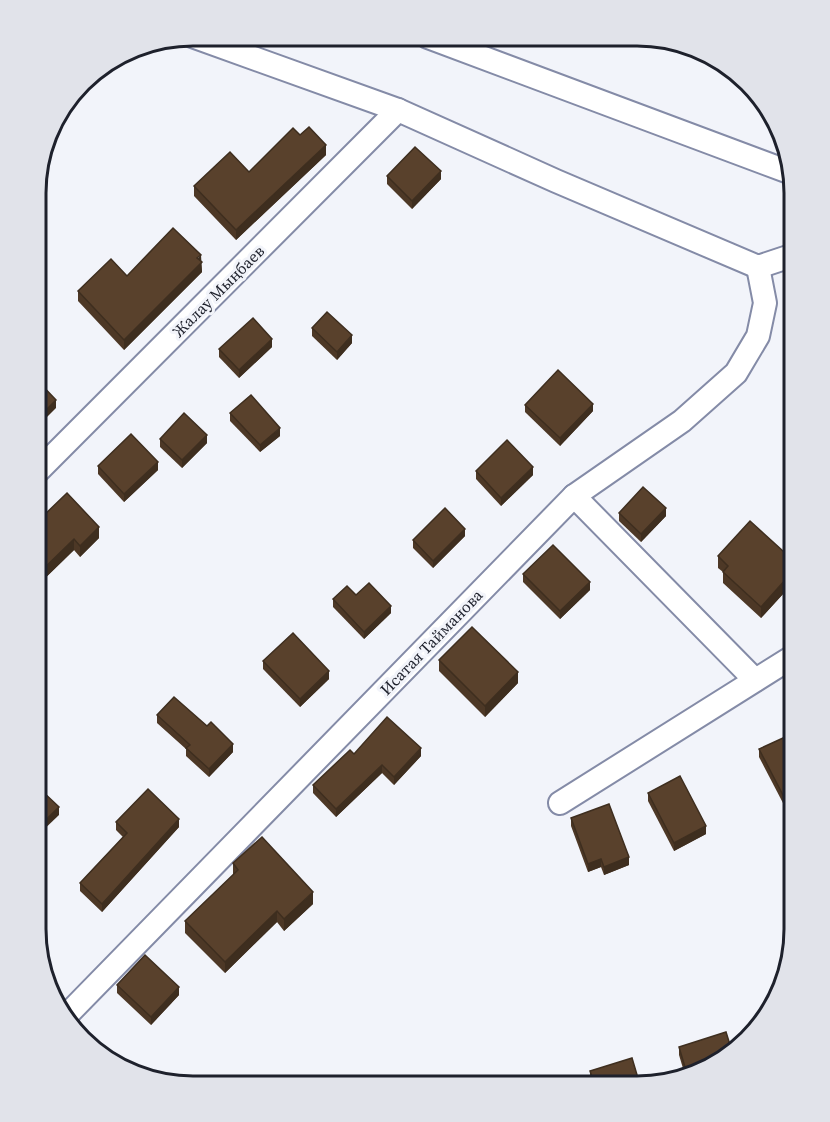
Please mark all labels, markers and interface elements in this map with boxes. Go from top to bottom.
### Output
street label: Жалау Мыңбаев [167,240,269,342]
street label: Исатая Тайманова [375,584,488,700]

